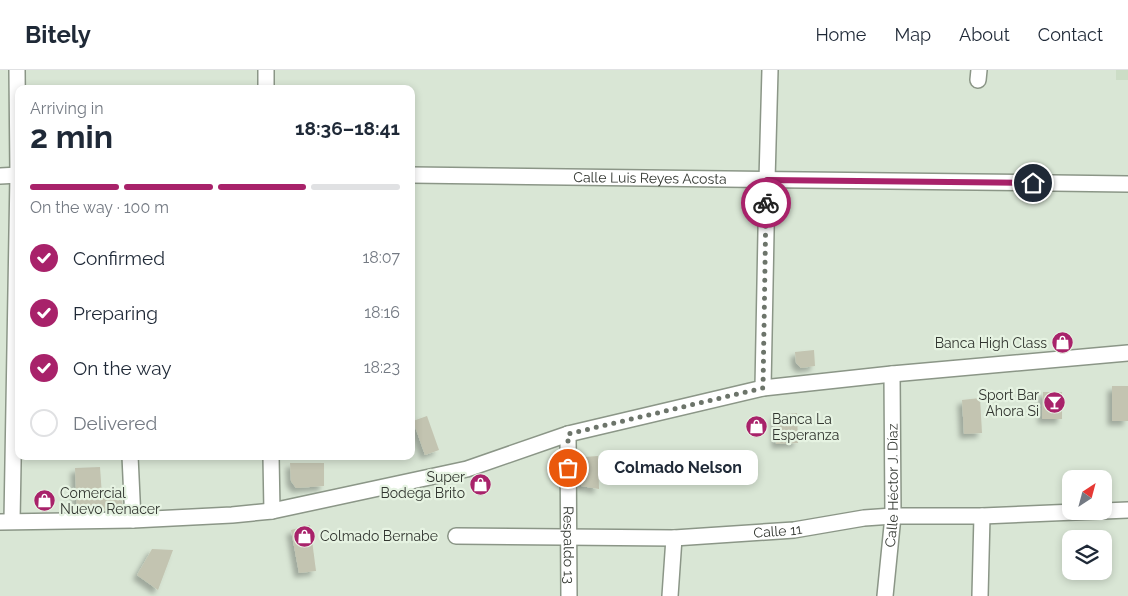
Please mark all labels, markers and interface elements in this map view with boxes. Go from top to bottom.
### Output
text: Bitely [25,20,91,49]
text: Home [815,24,866,45]
text: Map [894,24,931,45]
text: About [959,24,1010,45]
text: Contact [1038,24,1103,45]
text: Arriving in [30,99,104,118]
text: 18:36–18:41 [295,117,400,139]
text: 2 min [30,118,113,155]
pin [1012,162,1054,204]
street label: Calle Luis Reyes Acosta [573,169,727,187]
icon: home [1019,169,1047,197]
courier [741,178,791,228]
icon: bike [752,189,780,217]
text: On the way · 100 m [30,198,169,217]
icon: check [30,244,58,272]
text: Confirmed [73,247,165,269]
text: 18:07 [362,248,400,267]
icon: check [30,299,58,327]
text: Preparing [73,302,158,324]
text: 18:16 [364,303,400,322]
shop icon: Banca High Class [1051,331,1075,355]
place label: Banca High Class [935,335,1047,351]
icon: check [30,354,58,382]
text: On the way [73,357,172,379]
text: 18:23 [364,358,400,377]
place label: Sport Bar Ahora Si [978,387,1039,419]
bar icon: Sport Bar Ahora Si [1043,391,1067,415]
place label: Banca La Esperanza [772,411,839,443]
text: Delivered [73,412,157,434]
shop icon: Banca La Esperanza [744,415,768,439]
street label: Calle Héctor J. Díaz [882,423,901,548]
pin [547,447,589,489]
callout: Colmado Nelson [598,450,758,486]
icon: bag [554,454,582,482]
text: Colmado Nelson [614,458,742,477]
place label: Super Bodega Brito [380,469,465,501]
north arrow [1062,470,1112,520]
map controls [1062,470,1112,580]
shop icon: Super Bodega Brito [469,473,493,497]
place label: Comercial Nuevo Renacer [60,485,160,517]
shop icon: Comercial Nuevo Renacer [32,489,56,513]
street label: Respaldo 13 [560,506,577,584]
street label: Calle 11 [753,521,803,541]
shop icon: Colmado Bernabe [292,524,316,548]
place label: Colmado Bernabe [320,528,438,544]
button: layers [1062,530,1112,580]

